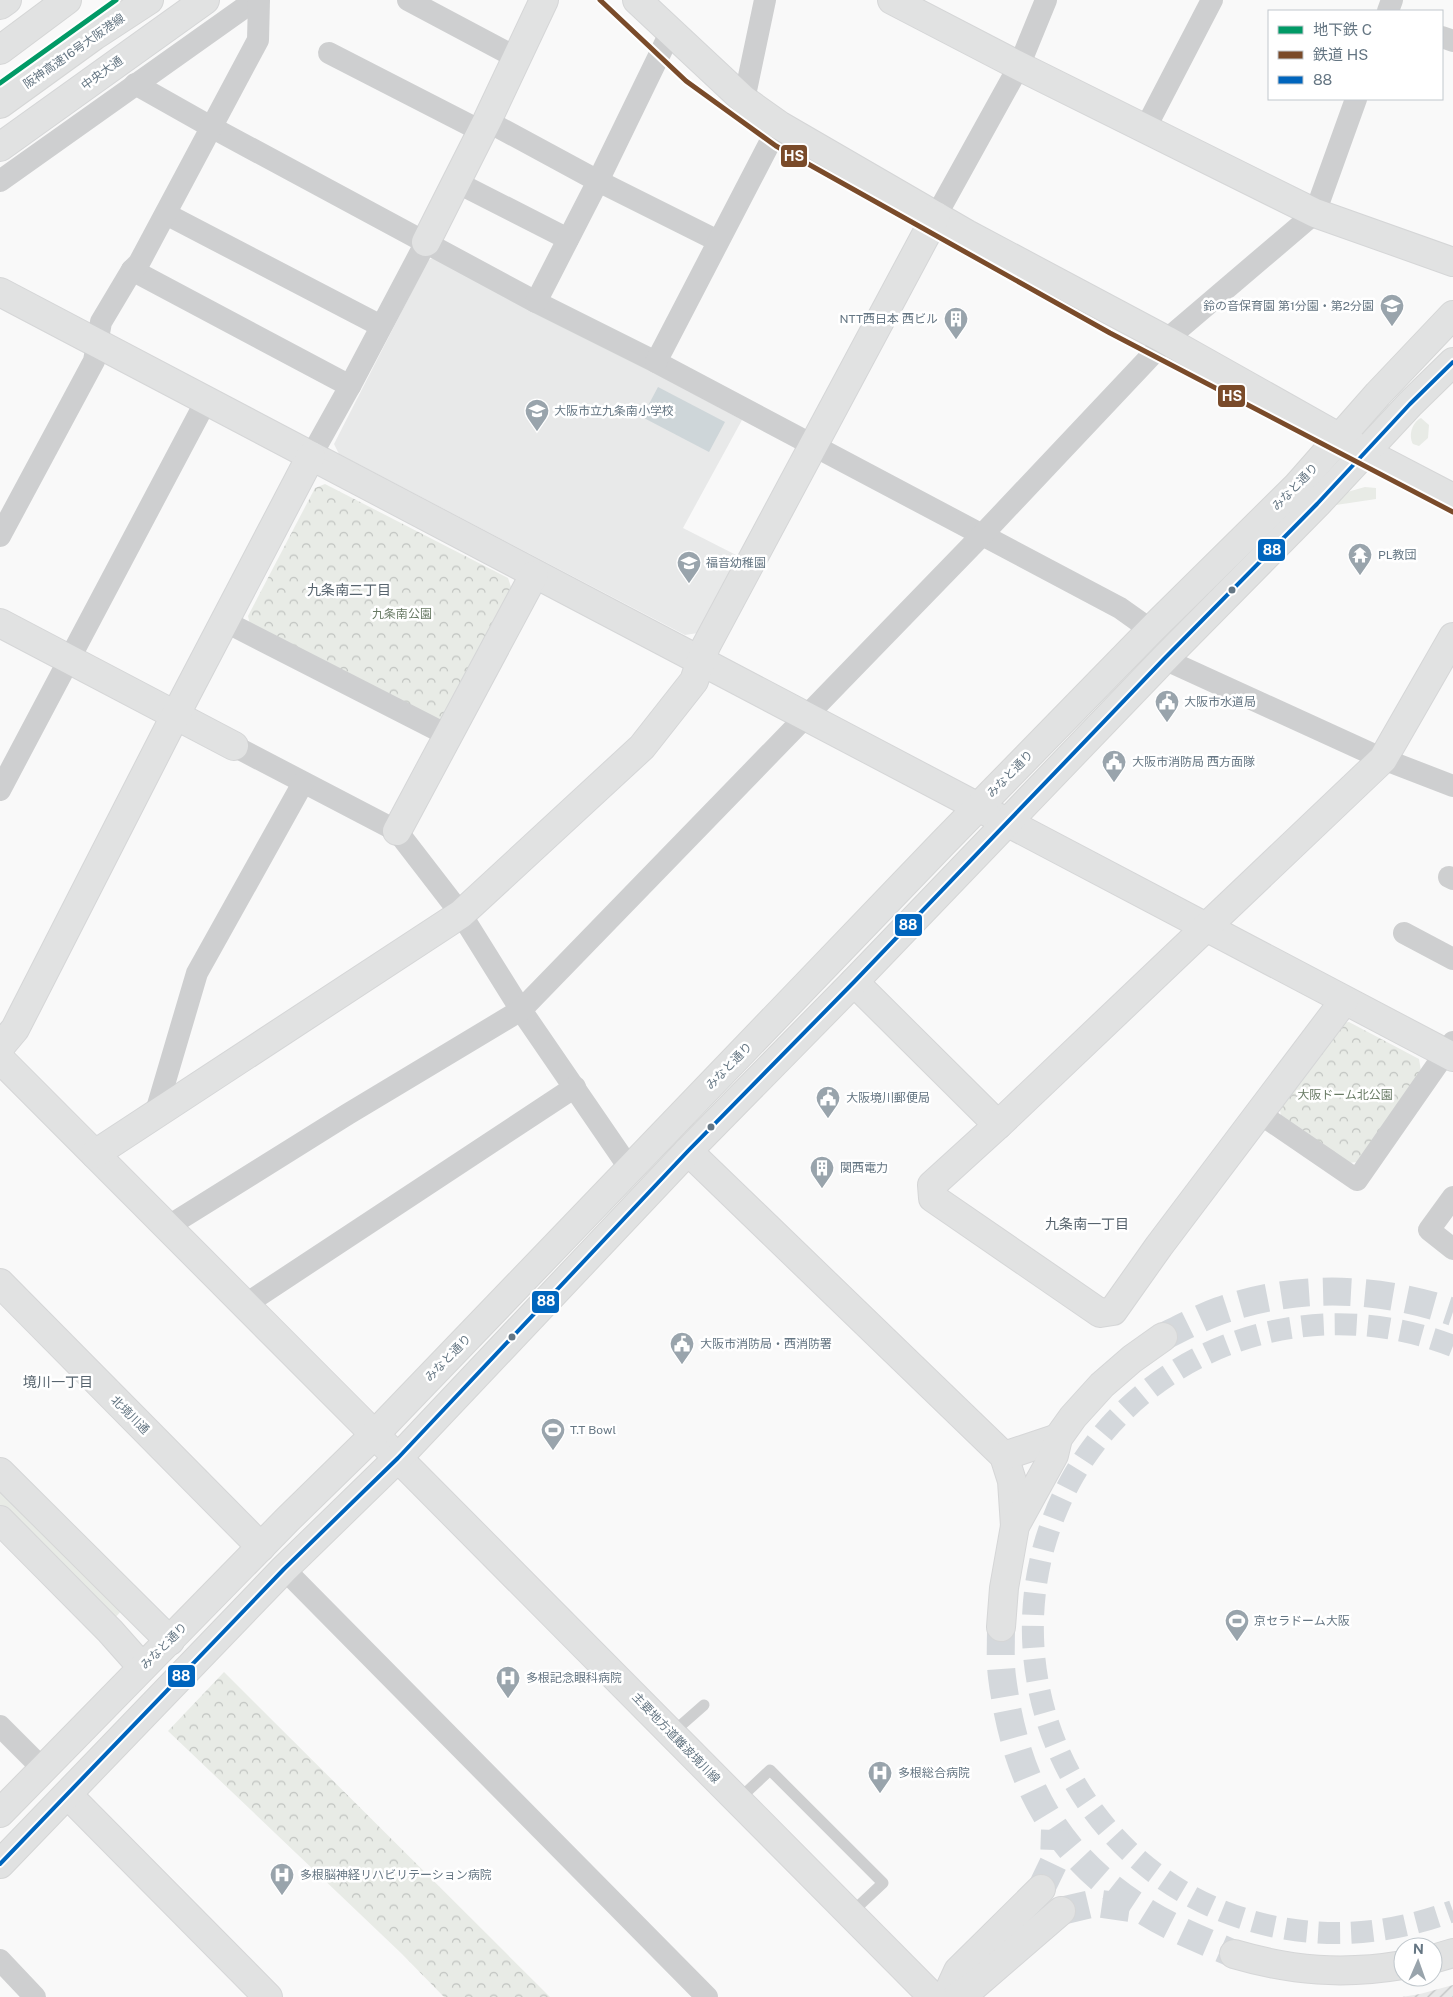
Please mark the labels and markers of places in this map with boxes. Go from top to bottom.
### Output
school or university icon: 鈴の音保育園 第1分園・第2分園 [1379,293,1405,327]
place label: 鈴の音保育園 第1分園・第2分園 [1203,299,1374,313]
building icon: NTT西日本 西ビル [943,306,969,340]
place label: NTT西日本 西ビル [839,312,938,326]
school or university icon: 大阪市立九条南小学校 [524,398,550,432]
place label: 大阪市立九条南小学校 [554,404,674,418]
temple icon: PL教団 [1347,542,1373,576]
place label: PL教団 [1378,548,1417,562]
school or university icon: 福音幼稚園 [676,550,702,584]
place label: 福音幼稚園 [706,556,766,570]
unlabelled marker [1227,585,1237,595]
public building icon: 大阪市水道局 [1154,689,1180,723]
place label: 大阪市水道局 [1184,695,1256,709]
public building icon: 大阪市消防局 西方面隊 [1101,749,1127,783]
place label: 大阪市消防局 西方面隊 [1132,755,1255,769]
public building icon: 大阪境川郵便局 [815,1085,841,1119]
place label: 大阪境川郵便局 [846,1091,930,1105]
unlabelled marker [706,1122,716,1132]
building icon: 関西電力 [809,1155,835,1189]
place label: 関西電力 [840,1161,888,1175]
public building icon: 大阪市消防局・西消防署 [669,1331,695,1365]
unlabelled marker [507,1332,517,1342]
place label: 大阪市消防局・西消防署 [700,1337,832,1351]
sports icon: T.T Bowl [540,1417,566,1451]
place label: T.T Bowl [570,1423,616,1437]
sports icon: 京セラドーム大阪 [1224,1608,1250,1642]
place label: 京セラドーム大阪 [1254,1614,1350,1628]
hospital icon: 多根記念眼科病院 [495,1665,521,1699]
place label: 多根記念眼科病院 [526,1671,622,1685]
hospital icon: 多根総合病院 [867,1760,893,1794]
place label: 多根総合病院 [898,1766,970,1780]
hospital icon: 多根脳神経リハビリテーション病院 [269,1862,295,1896]
place label: 多根脳神経リハビリテーション病院 [300,1868,492,1882]

